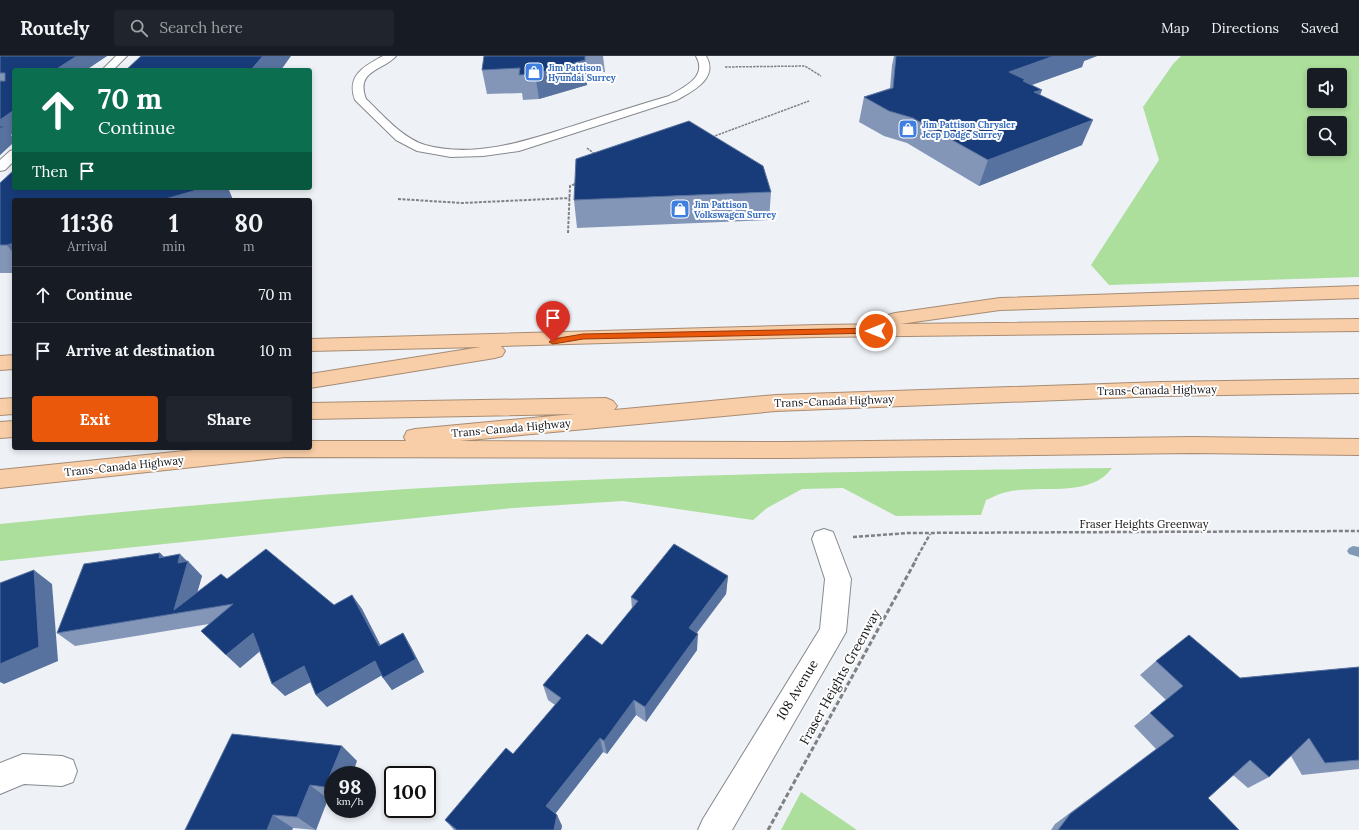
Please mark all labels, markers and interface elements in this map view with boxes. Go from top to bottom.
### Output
search box [114,10,394,46]
text: Routely [20,16,90,40]
icon: search [128,17,150,39]
text: Search here [160,18,243,37]
text: Map [1161,19,1189,37]
text: Directions [1211,19,1279,37]
text: Saved [1301,19,1339,37]
shop icon: Jim Pattison Hyundai Surrey [523,61,545,83]
place label: Jim Pattison Hyundai Surrey [548,62,616,83]
map controls [1307,68,1347,156]
button: sound [1307,68,1347,108]
text: 70 m [98,81,162,117]
icon: ahead [32,84,84,136]
text: Continue [98,116,175,139]
button: search [1307,116,1347,156]
shop icon: Jim Pattison Chrysler Jeep Dodge Surrey [897,118,919,140]
place label: Jim Pattison Chrysler Jeep Dodge Surrey [922,119,1016,140]
icon: arrive [76,160,98,182]
text: Then [32,162,68,181]
shop icon: Jim Pattison Volkswagen Surrey [669,198,691,220]
place label: Jim Pattison Volkswagen Surrey [694,199,776,220]
text: 11:36 [61,208,114,239]
text: 1 [169,208,179,239]
text: 80 [234,208,263,239]
text: Arrival [67,238,107,255]
text: min [162,238,185,255]
text: m [243,238,255,255]
icon: ahead [32,284,54,306]
text: Continue [66,285,132,304]
text: 70 m [258,285,292,304]
pin [536,301,570,342]
icon: arrive [542,307,564,329]
position arrow [855,310,897,352]
icon: arrive [32,340,54,362]
text: Arrive at destination [66,341,215,360]
text: 10 m [260,341,292,360]
street label: Trans-Canada Highway [1097,382,1217,398]
street label: Trans-Canada Highway [774,392,894,410]
button: Exit [32,396,158,442]
button: Share [166,396,292,442]
street label: Trans-Canada Highway [451,416,571,440]
street label: Trans-Canada Highway [64,453,184,479]
street label: Fraser Heights Greenway [1080,517,1209,531]
street label: Fraser Heights Greenway [796,606,884,748]
street label: 108 Avenue [772,657,822,723]
speed limit sign: 100 [384,766,436,818]
text: 98 [339,774,361,799]
text: km/h [336,795,364,808]

